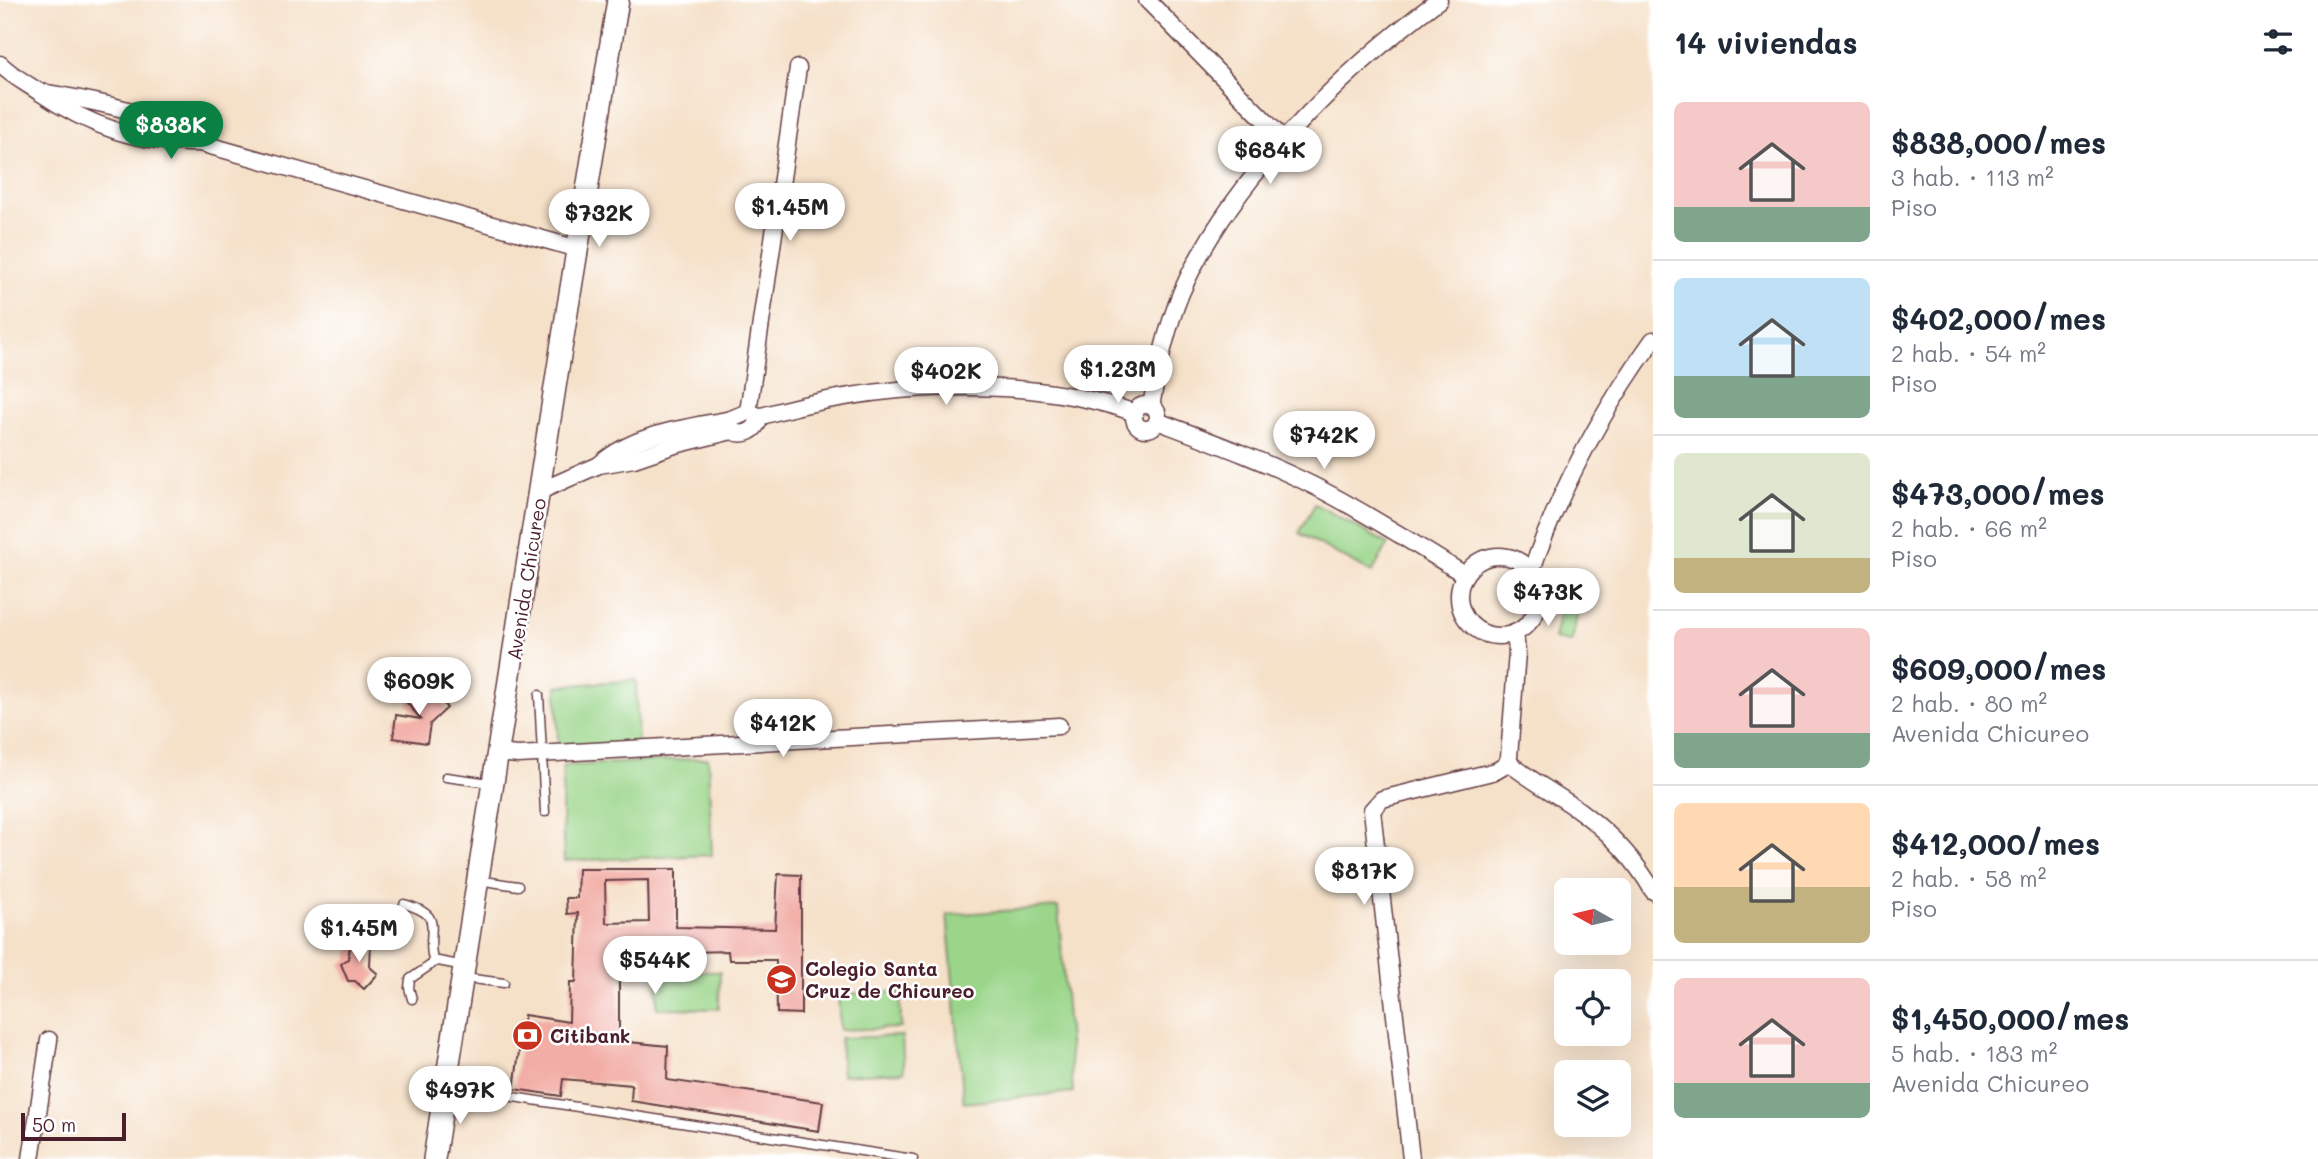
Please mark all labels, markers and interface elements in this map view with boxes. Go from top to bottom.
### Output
text: 14 viviendas [1674,22,1858,62]
icon: filters [2259,23,2297,61]
pin: $838K [122,102,220,161]
text: $838K [135,109,207,139]
text: $838,000/mes [1891,122,2106,162]
pin: $684K [1221,127,1319,186]
icon: home [1730,130,1814,214]
text: $684K [1234,134,1306,164]
text: 3 hab. · 113 m² [1891,162,2054,192]
pin: $1.45M [733,184,847,243]
pin: $732K [550,190,648,249]
text: $1.45M [751,191,829,221]
text: Piso [1891,192,1937,222]
text: $732K [565,197,633,227]
text: $402,000/mes [1891,298,2106,338]
icon: home [1730,306,1814,390]
text: 2 hab. · 54 m² [1891,338,2046,368]
pin: $1.23M [1061,346,1175,405]
pin: $402K [897,348,995,407]
text: $1.23M [1080,353,1156,383]
text: $402K [910,355,982,385]
text: Piso [1891,368,1937,398]
pin: $742K [1275,412,1373,471]
text: $742K [1289,419,1359,449]
text: $473,000/mes [1891,473,2105,513]
icon: home [1730,481,1814,565]
street label: Avenida Chicureo [501,496,551,662]
text: 2 hab. · 66 m² [1891,513,2047,543]
text: Piso [1891,543,1937,573]
pin: $473K [1499,568,1597,628]
text: $473K [1513,576,1583,606]
text: $609,000/mes [1891,648,2106,688]
icon: home [1730,656,1814,740]
pin: $609K [370,658,468,717]
text: $609K [383,665,455,695]
text: 2 hab. · 80 m² [1891,688,2047,718]
pin: $412K [734,700,832,759]
text: $412K [750,707,816,737]
text: Avenida Chicureo [1891,718,2089,748]
text: $412,000/mes [1891,823,2100,863]
icon: home [1730,831,1814,915]
pin: $817K [1315,848,1413,907]
text: $817K [1331,855,1397,885]
text: 2 hab. · 58 m² [1891,863,2046,893]
north arrow [1554,878,1631,956]
map controls [1554,878,1631,1137]
text: Piso [1891,893,1937,923]
pin: $1.45M [302,904,416,964]
text: $1.45M [320,912,398,942]
pin: $544K [606,936,704,996]
text: $544K [619,944,691,974]
place label: Colegio Santa Cruz de Chicureo [805,956,974,1003]
school or university icon: Colegio Santa Cruz de Chicureo [765,962,799,996]
button: locate [1554,969,1631,1046]
text: $1,450,000/mes [1891,998,2129,1038]
icon: home [1730,1006,1814,1090]
bank icon: Citibank [510,1018,544,1052]
place label: Citibank [550,1023,630,1048]
text: 5 hab. · 183 m² [1891,1038,2057,1068]
button: layers [1554,1060,1631,1137]
pin: $497K [411,1066,509,1126]
text: Avenida Chicureo [1891,1068,2089,1098]
text: $497K [425,1074,495,1104]
scale bar [21,1110,126,1142]
text: 50 m [32,1112,76,1137]

